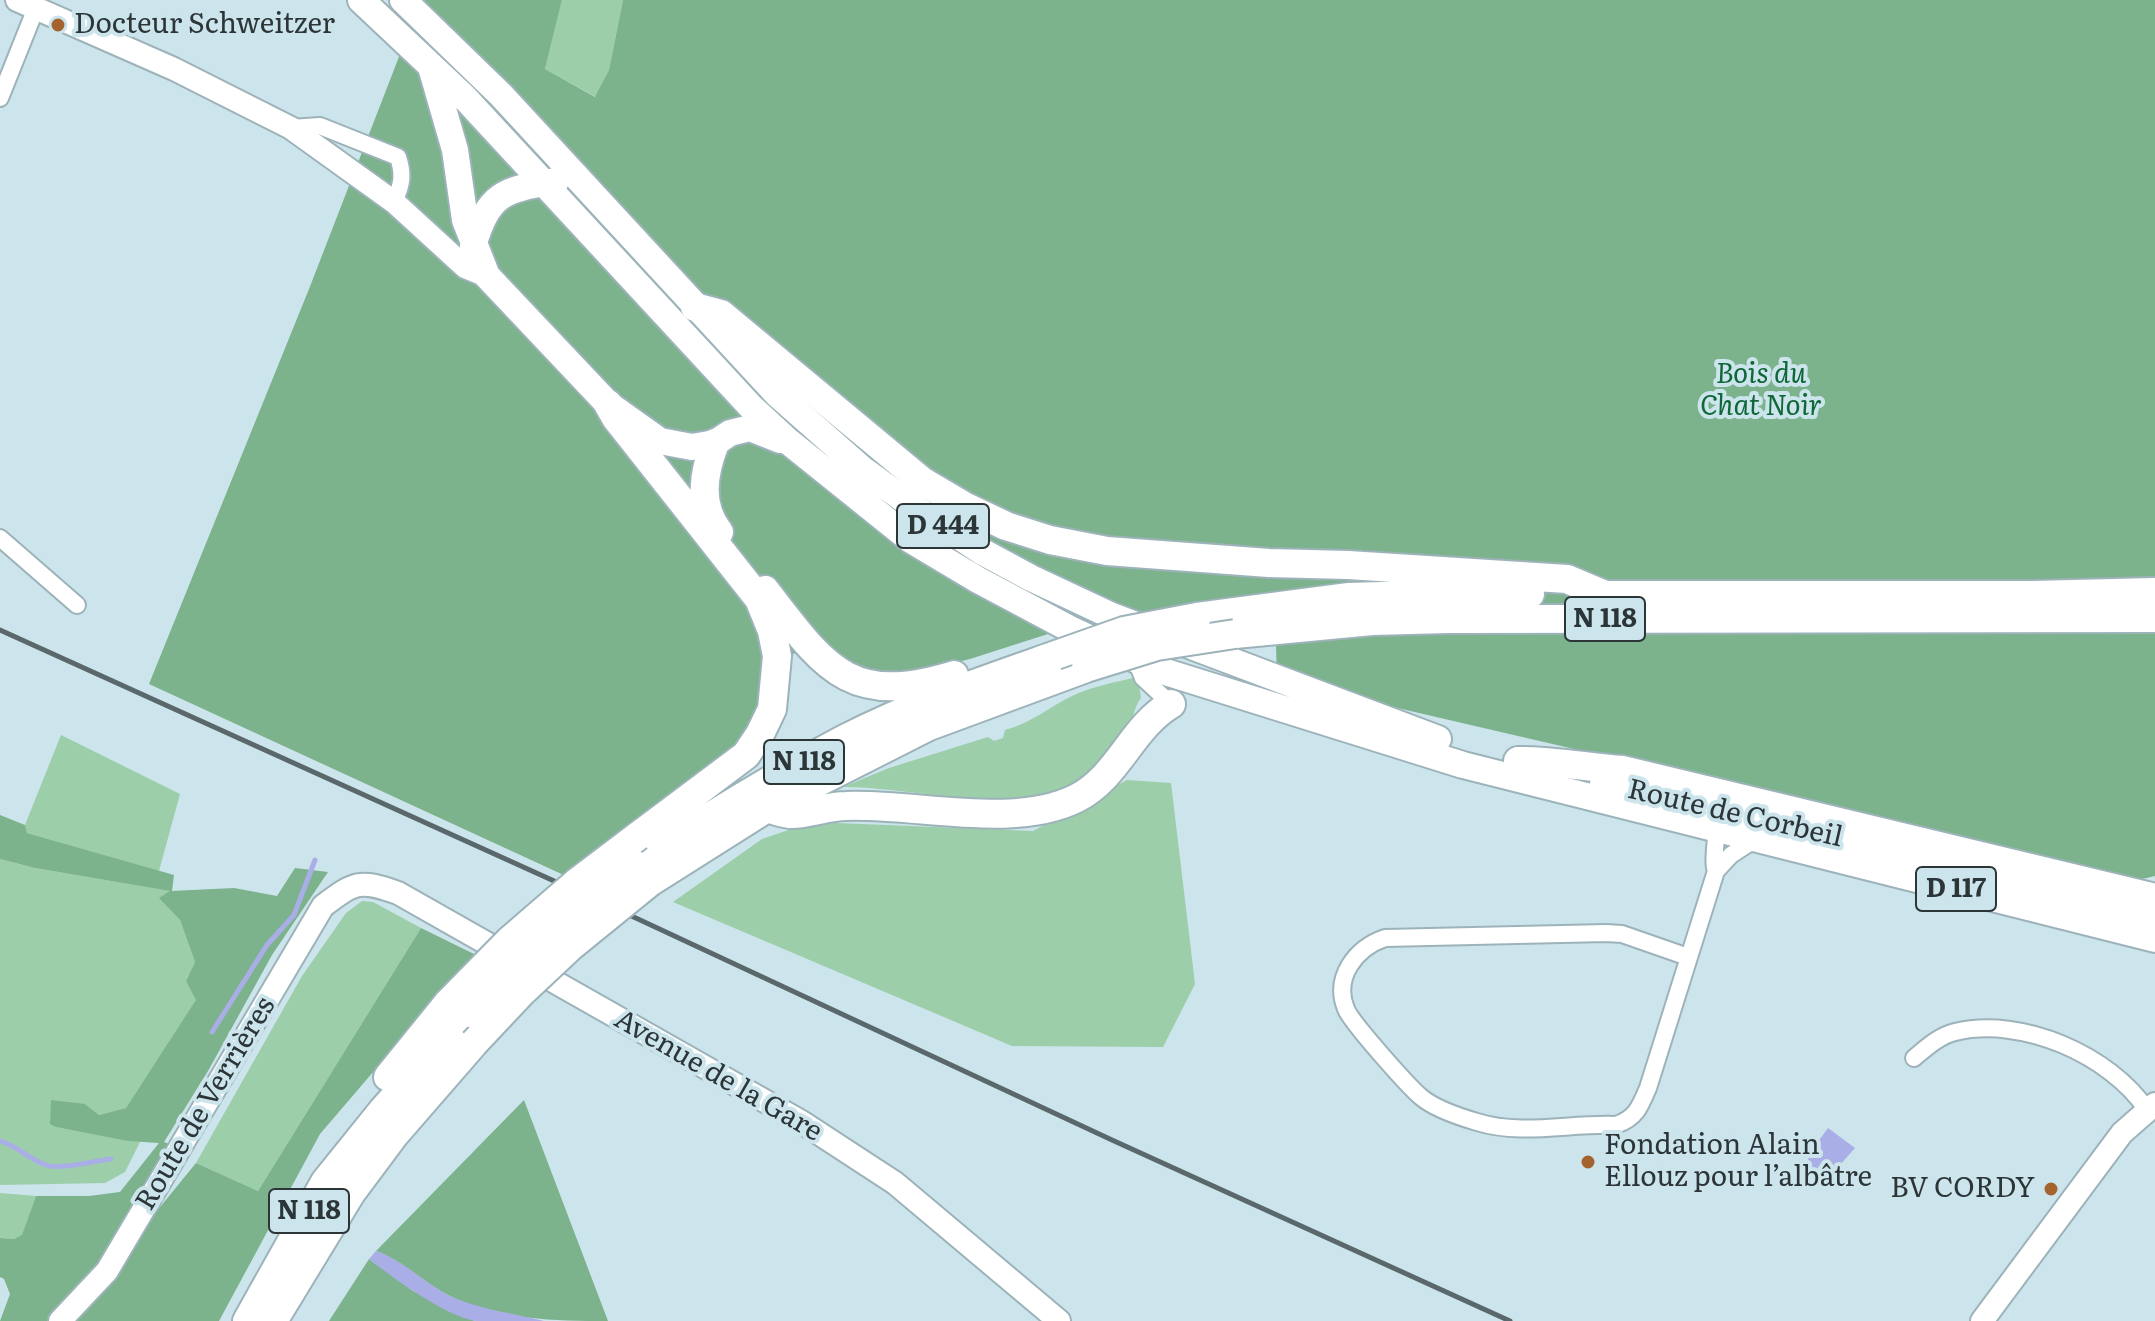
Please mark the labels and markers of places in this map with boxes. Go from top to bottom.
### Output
place label: Docteur Schweitzer [74,8,335,42]
marker: Docteur Schweitzer [49,16,67,34]
place label: Fondation Alain Ellouz pour l’albâtre [1604,1129,1872,1195]
marker: Fondation Alain Ellouz pour l’albâtre [1579,1153,1597,1171]
place label: BV CORDY [1890,1172,2035,1206]
marker: BV CORDY [2042,1180,2060,1198]

